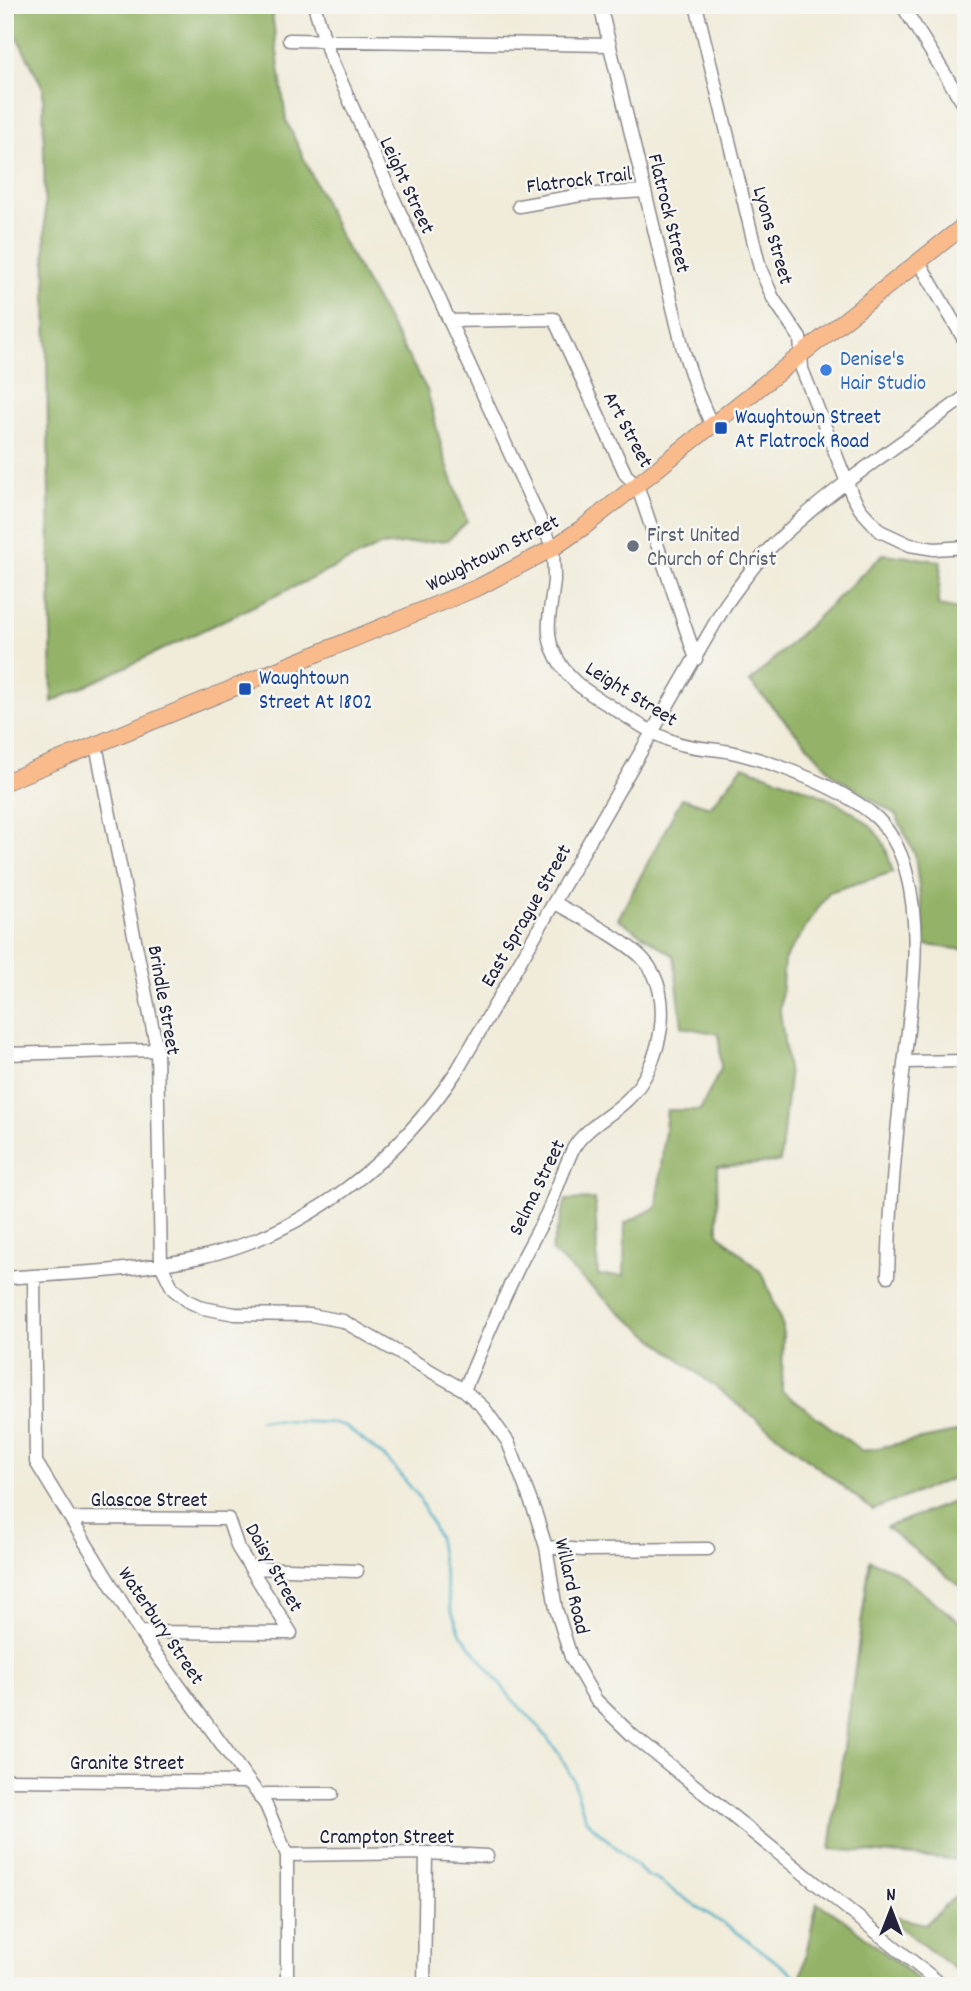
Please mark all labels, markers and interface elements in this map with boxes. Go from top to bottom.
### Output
street label: Leight Street [370,133,441,240]
street label: Flatrock Street [638,151,696,277]
street label: Flatrock Trail [525,161,634,203]
street label: Lyons Street [743,183,799,289]
place label: Denise's Hair Studio [840,346,926,400]
marker: Denise's Hair Studio [818,362,834,378]
street label: Art Street [594,387,659,474]
place label: Waughtown Street At Flatrock Road [735,404,881,458]
marker: Waughtown Street At Flatrock Road [713,420,729,436]
street label: Waughtown Street [422,508,565,601]
place label: First United Church of Christ [647,522,777,576]
marker: First United Church of Christ [625,538,641,554]
street label: Leight Street [578,655,683,736]
place label: Waughtown Street At 1802 [259,665,373,719]
marker: Waughtown Street At 1802 [237,681,253,697]
street label: East Sprague Street [474,839,581,994]
street label: Brindle Street [138,943,187,1058]
street label: Selma Street [503,1135,575,1241]
street label: Glascoe Street [90,1487,208,1517]
street label: Daisy Street [236,1518,309,1619]
street label: Willard Road [544,1536,596,1638]
street label: Waterbury Street [109,1562,210,1692]
street label: Granite Street [70,1750,185,1780]
street label: Crampton Street [320,1824,455,1854]
north arrow [856,1876,926,1946]
text: N [886,1883,896,1910]

